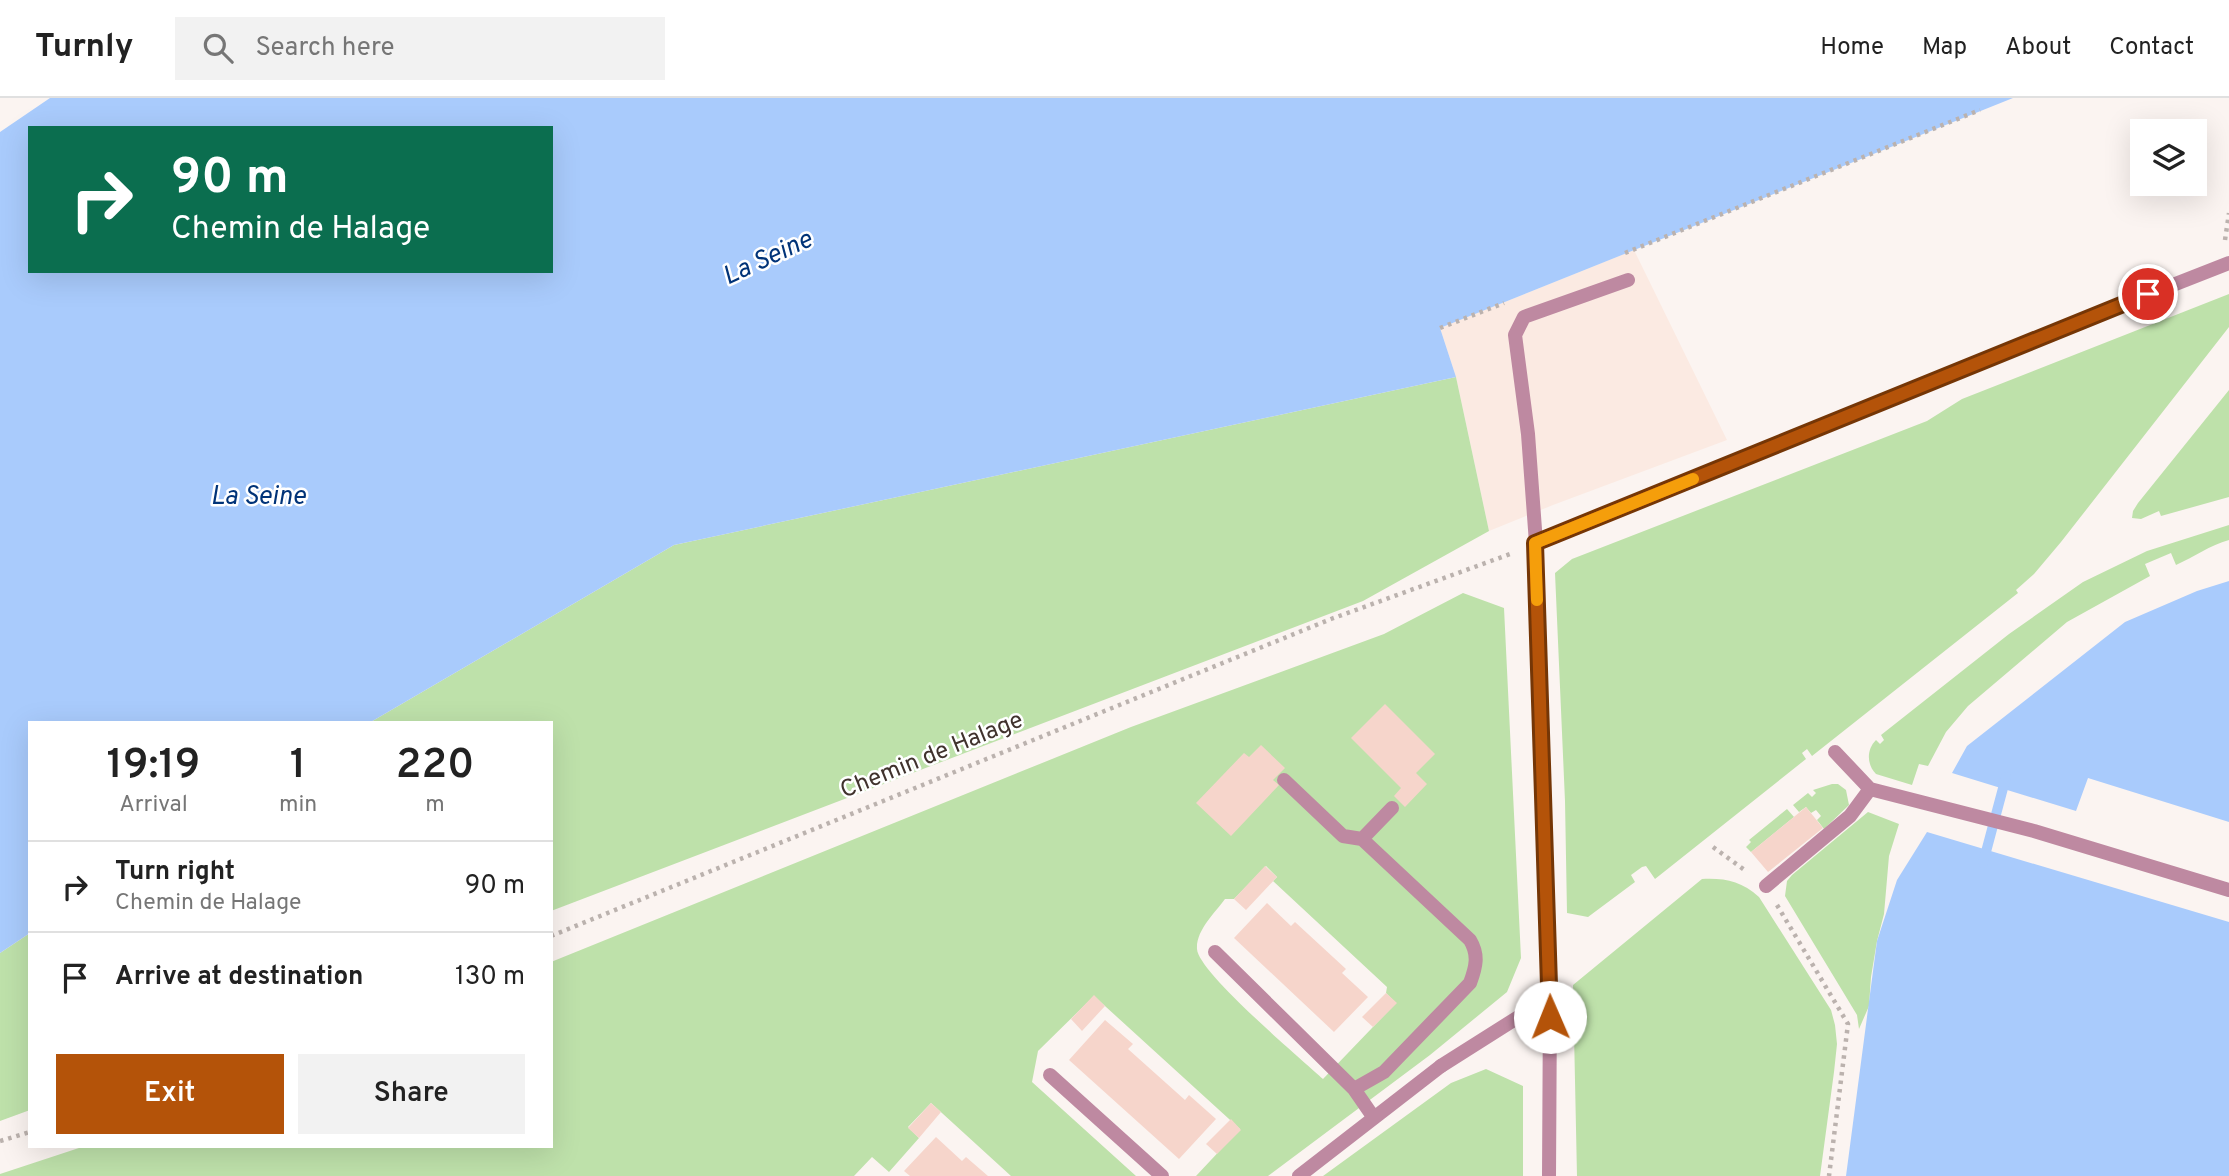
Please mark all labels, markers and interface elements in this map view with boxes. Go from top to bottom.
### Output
search box [175,17,665,80]
text: Turnly [35,27,133,69]
icon: search [199,29,237,67]
text: Search here [255,32,394,65]
text: Home [1820,33,1884,63]
text: Map [1922,33,1967,63]
text: About [2005,33,2071,63]
text: Contact [2109,33,2194,63]
map controls [2130,119,2207,196]
button: layers [2130,119,2207,196]
text: 90 m [171,149,289,211]
icon: right [56,154,147,245]
text: Chemin de Halage [171,210,430,250]
water label: La Seine [718,224,819,294]
pin [2118,264,2178,324]
icon: arrive [2129,275,2167,313]
water label: La Seine [210,481,306,514]
street label: Chemin de Halage [836,706,1028,806]
text: 19:19 [107,740,200,793]
text: 1 [290,740,306,793]
text: 220 [396,740,474,793]
text: Arrival [119,791,188,820]
text: min [279,791,317,820]
text: m [425,791,445,820]
text: Turn right [115,856,235,889]
icon: right [56,868,94,906]
text: 90 m [465,870,525,903]
text: Chemin de Halage [115,889,301,918]
icon: arrive [56,959,94,997]
text: Arrive at destination [115,961,363,994]
text: 130 m [455,961,525,994]
position arrow [1513,980,1587,1054]
button: Exit [56,1054,284,1134]
button: Share [298,1054,525,1134]

